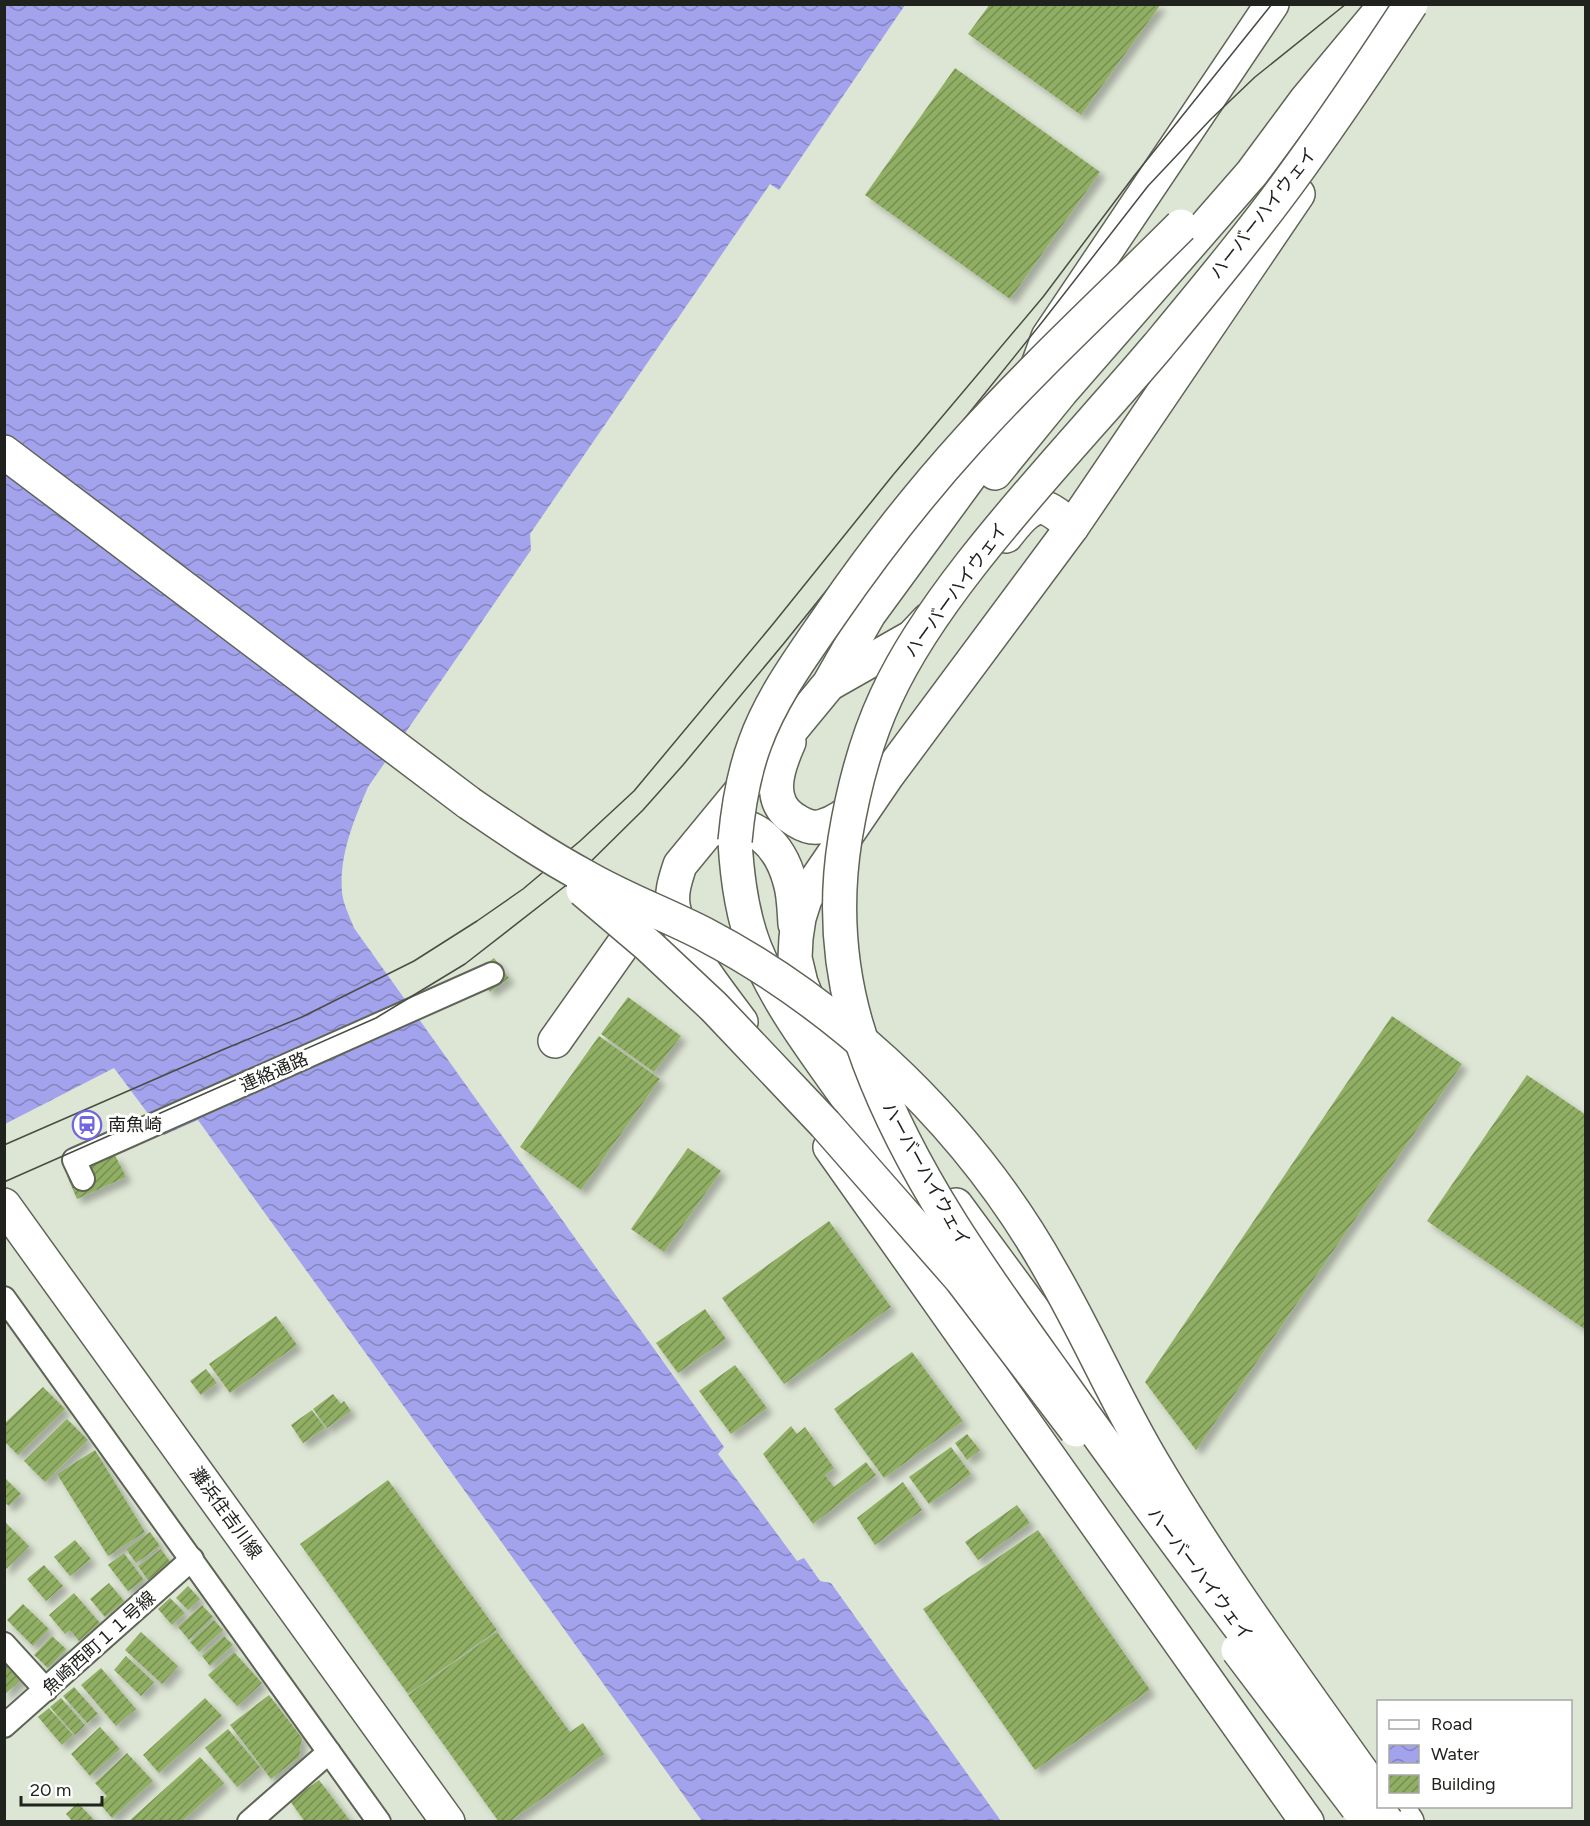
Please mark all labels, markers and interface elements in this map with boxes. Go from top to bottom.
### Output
street label: ハーバーハイウェイ [1205,143,1321,283]
street label: ハーバーハイウェイ [900,518,1012,662]
street label: 連絡通路 [237,1047,311,1097]
street label: ハーバーハイウェイ [877,1098,975,1250]
station icon: 南魚崎 [71,1109,103,1141]
place label: 南魚崎 [108,1114,162,1136]
street label: 灘浜住吉川線 [185,1463,267,1563]
street label: ハーバーハイウェイ [1143,1503,1257,1645]
street label: 魚崎西町１１号線 [38,1587,160,1699]
legend [1377,1700,1572,1808]
text: Road [1431,1713,1472,1735]
text: Water [1431,1743,1479,1765]
scale bar [21,1769,102,1807]
text: Building [1431,1773,1496,1795]
text: 20 m [30,1779,71,1801]

